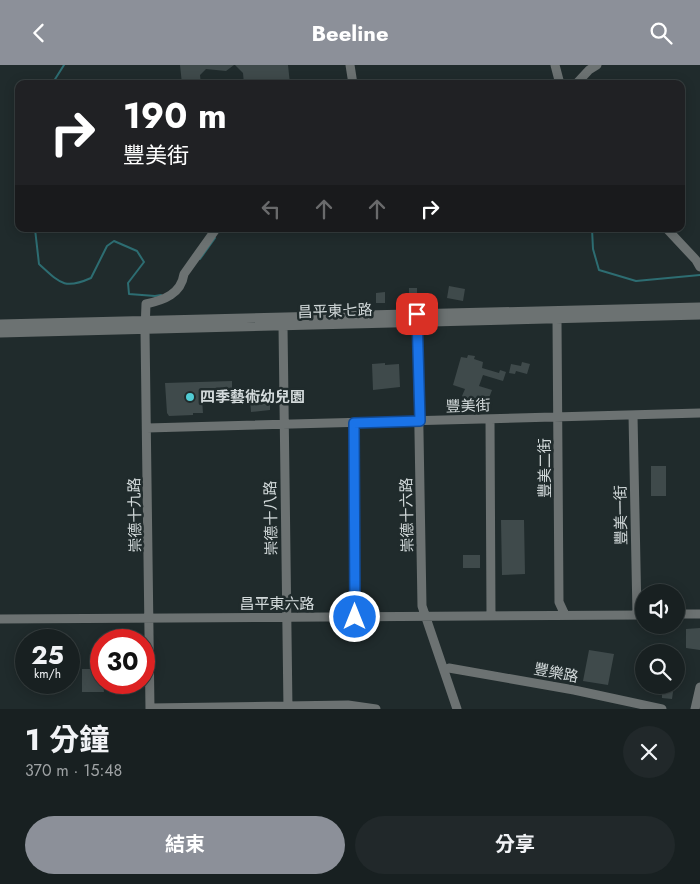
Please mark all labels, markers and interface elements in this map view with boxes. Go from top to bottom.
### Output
text: Beeline [311,17,389,49]
icon: back [25,19,53,47]
icon: search [647,19,675,47]
text: 190 m [123,91,227,141]
icon: right [40,100,105,165]
text: 豐美街 [123,139,189,171]
icon: left [257,195,285,223]
icon: ahead [310,195,338,223]
icon: ahead [363,195,391,223]
icon: right [416,195,444,223]
pin [396,293,438,335]
street label: 昌平東七路 [297,299,373,323]
icon: arrive [403,300,431,328]
place label: 四季藝術幼兒園 [200,386,305,408]
marker: 四季藝術幼兒園 [184,391,196,403]
street label: 豐美街 [445,394,491,418]
street label: 豐美二街 [534,438,556,498]
street label: 崇德十九路 [123,477,147,553]
street label: 崇德十六路 [395,477,419,553]
street label: 崇德十八路 [259,480,283,556]
street label: 豐美一街 [609,485,633,545]
map controls [635,584,685,694]
button: sound [635,584,685,634]
position arrow [328,590,380,642]
street label: 昌平東六路 [239,593,315,615]
speed limit sign: 30 [90,629,155,694]
text: 25 [31,637,64,673]
button: search [635,644,685,694]
street label: 豐樂路 [532,658,580,688]
text: km/h [34,665,61,683]
text: 1 分鐘 [25,718,109,761]
button: close [623,726,675,778]
text: 370 m · 15:48 [25,759,122,782]
button: 結束 [25,816,345,874]
button: 分享 [355,816,675,874]

